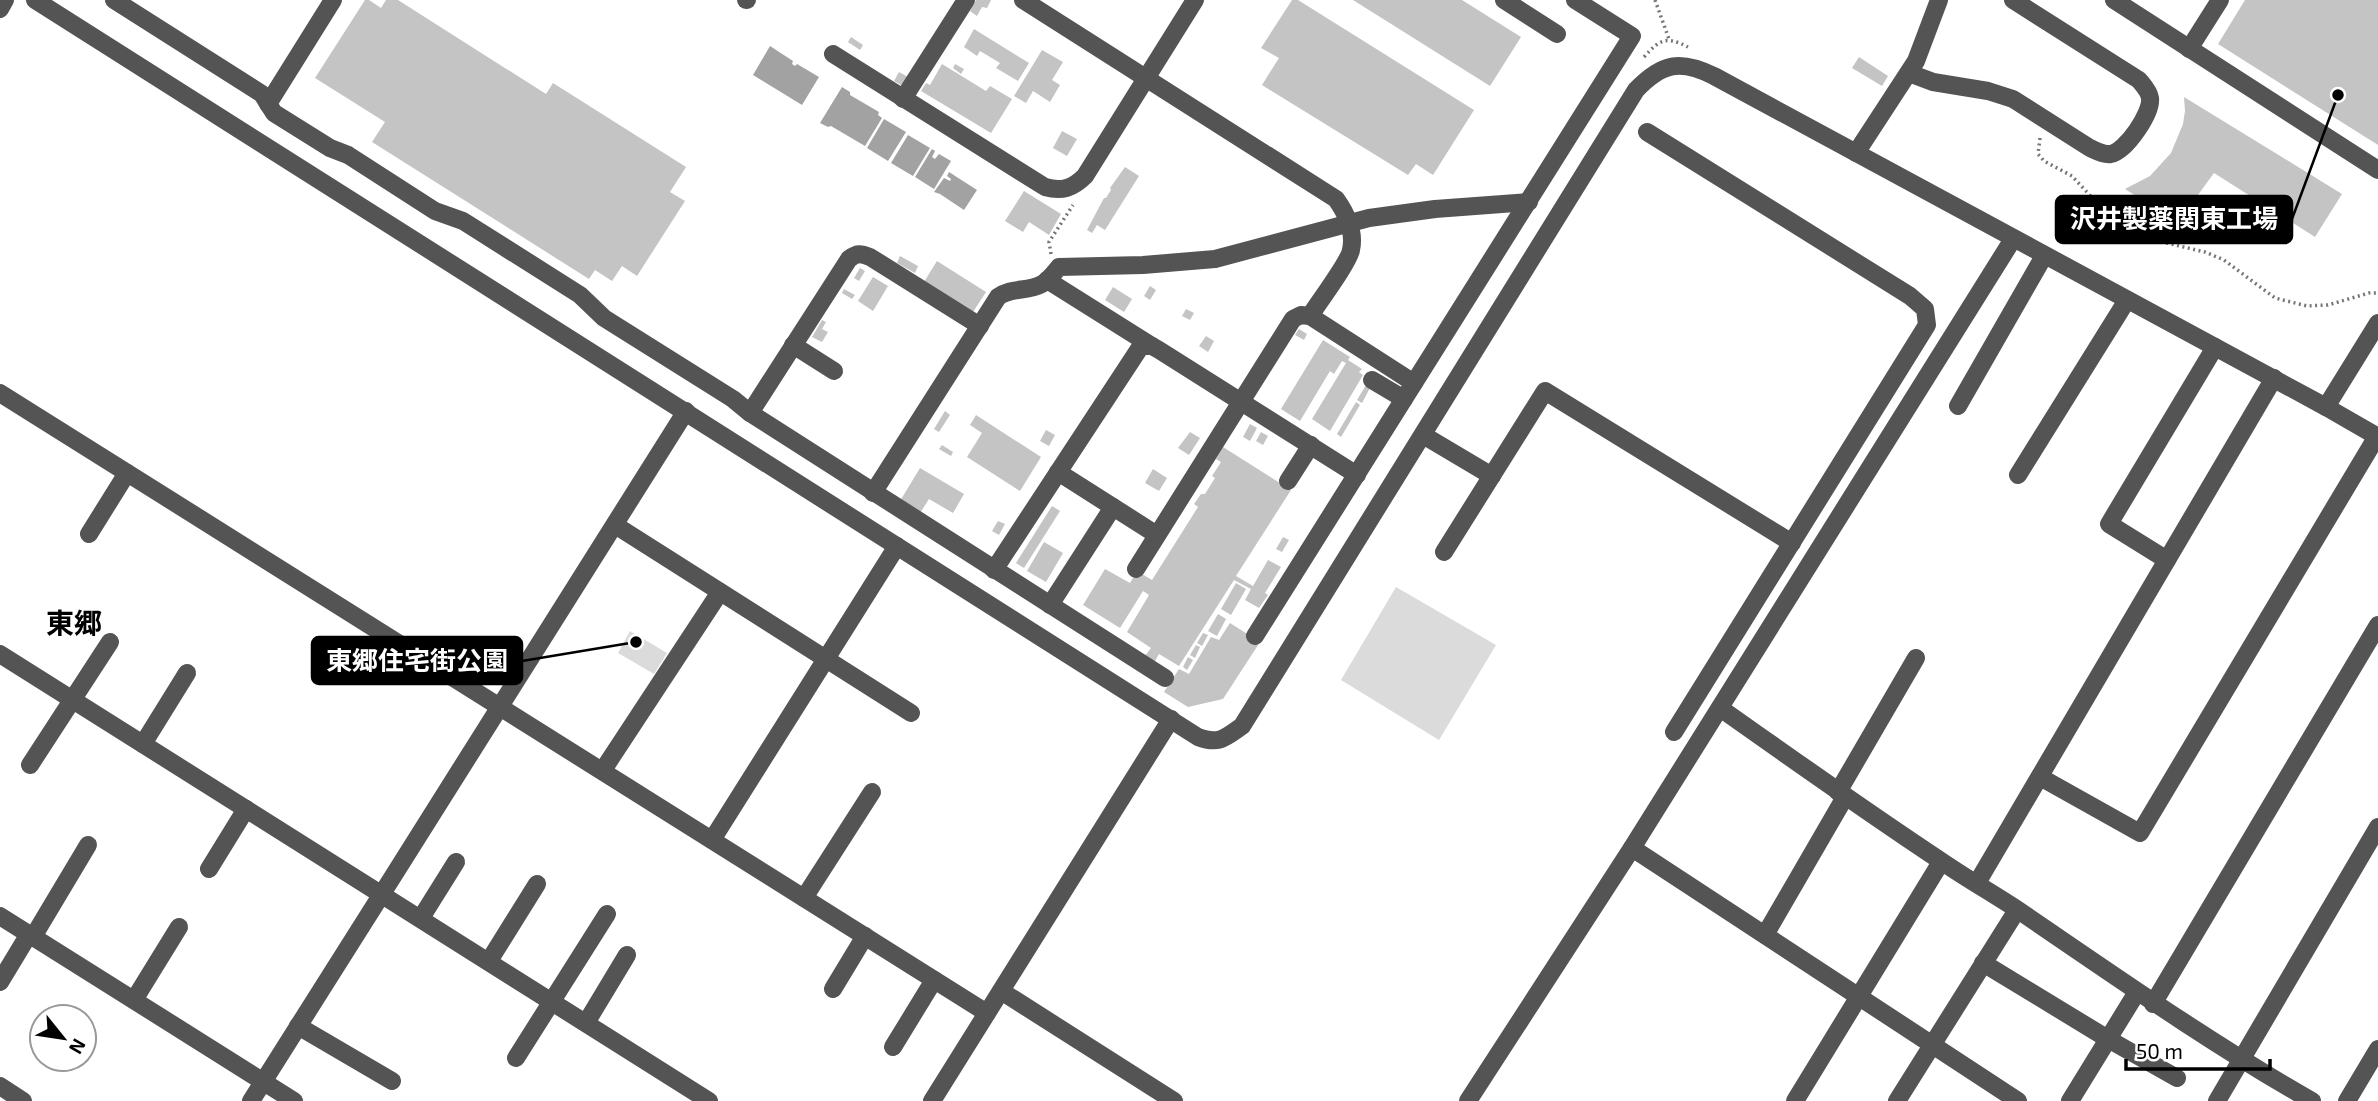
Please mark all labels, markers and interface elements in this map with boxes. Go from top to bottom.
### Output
callout: 沢井製薬関東工場 [2056,196,2292,243]
text: 沢井製薬関東工場 [2070,202,2278,233]
district label: 東郷 [46,605,102,639]
callout: 東郷住宅街公園 [312,637,522,684]
text: 東郷住宅街公園 [326,644,508,675]
north arrow [28,1003,98,1073]
scale bar [2126,1028,2270,1072]
text: N [65,1035,92,1058]
text: 50 m [2136,1038,2183,1063]

